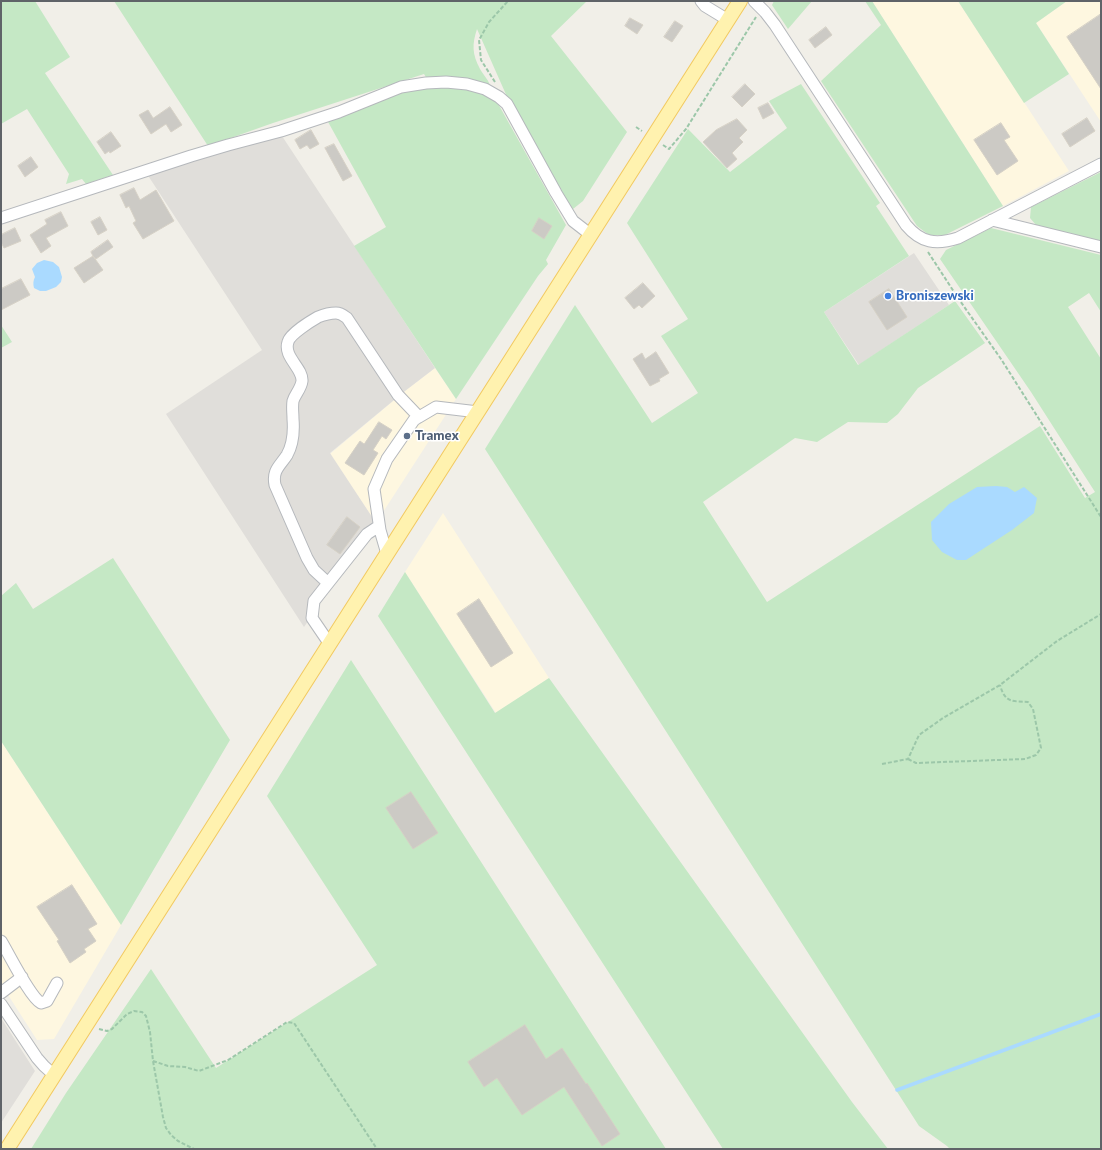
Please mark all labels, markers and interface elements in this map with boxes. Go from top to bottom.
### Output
place label: Broniszewski [896,288,974,304]
marker: Broniszewski [883,291,893,301]
place label: Tramex [415,428,459,444]
marker: Tramex [402,431,412,441]

